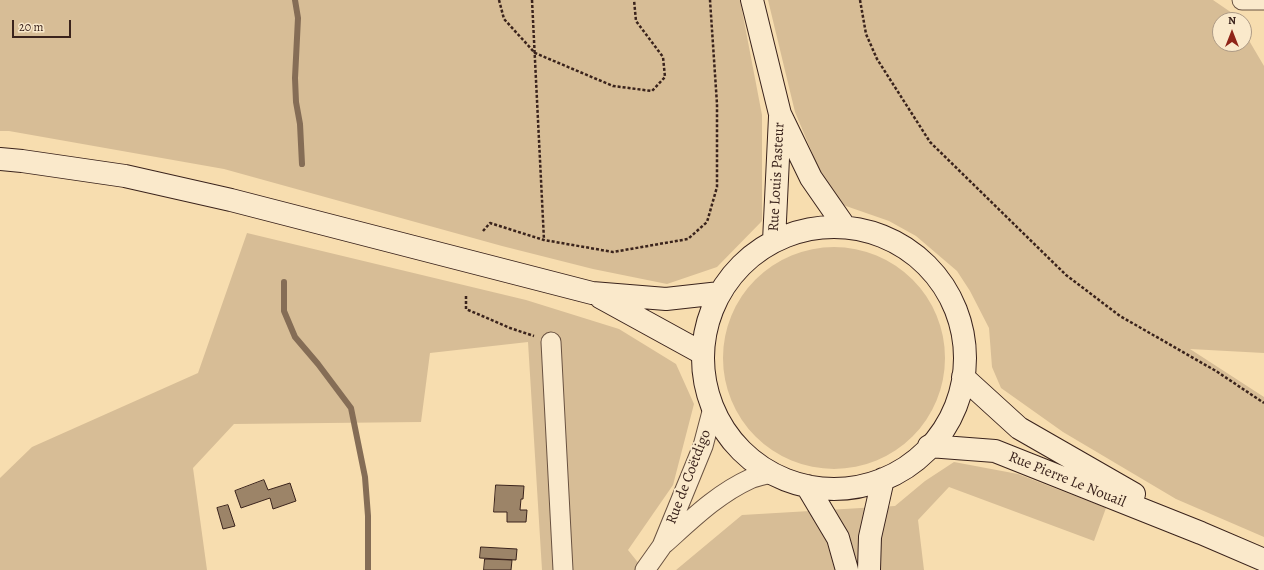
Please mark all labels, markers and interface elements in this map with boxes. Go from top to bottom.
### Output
scale bar [14,12,73,38]
north arrow [1212,12,1252,52]
text: N [1228,13,1236,28]
text: 20 m [19,19,43,35]
street label: Rue Louis Pasteur [765,122,789,232]
street label: Rue de Coëtdigo [663,427,715,527]
street label: Rue Pierre Le Nouail [1006,448,1128,512]

